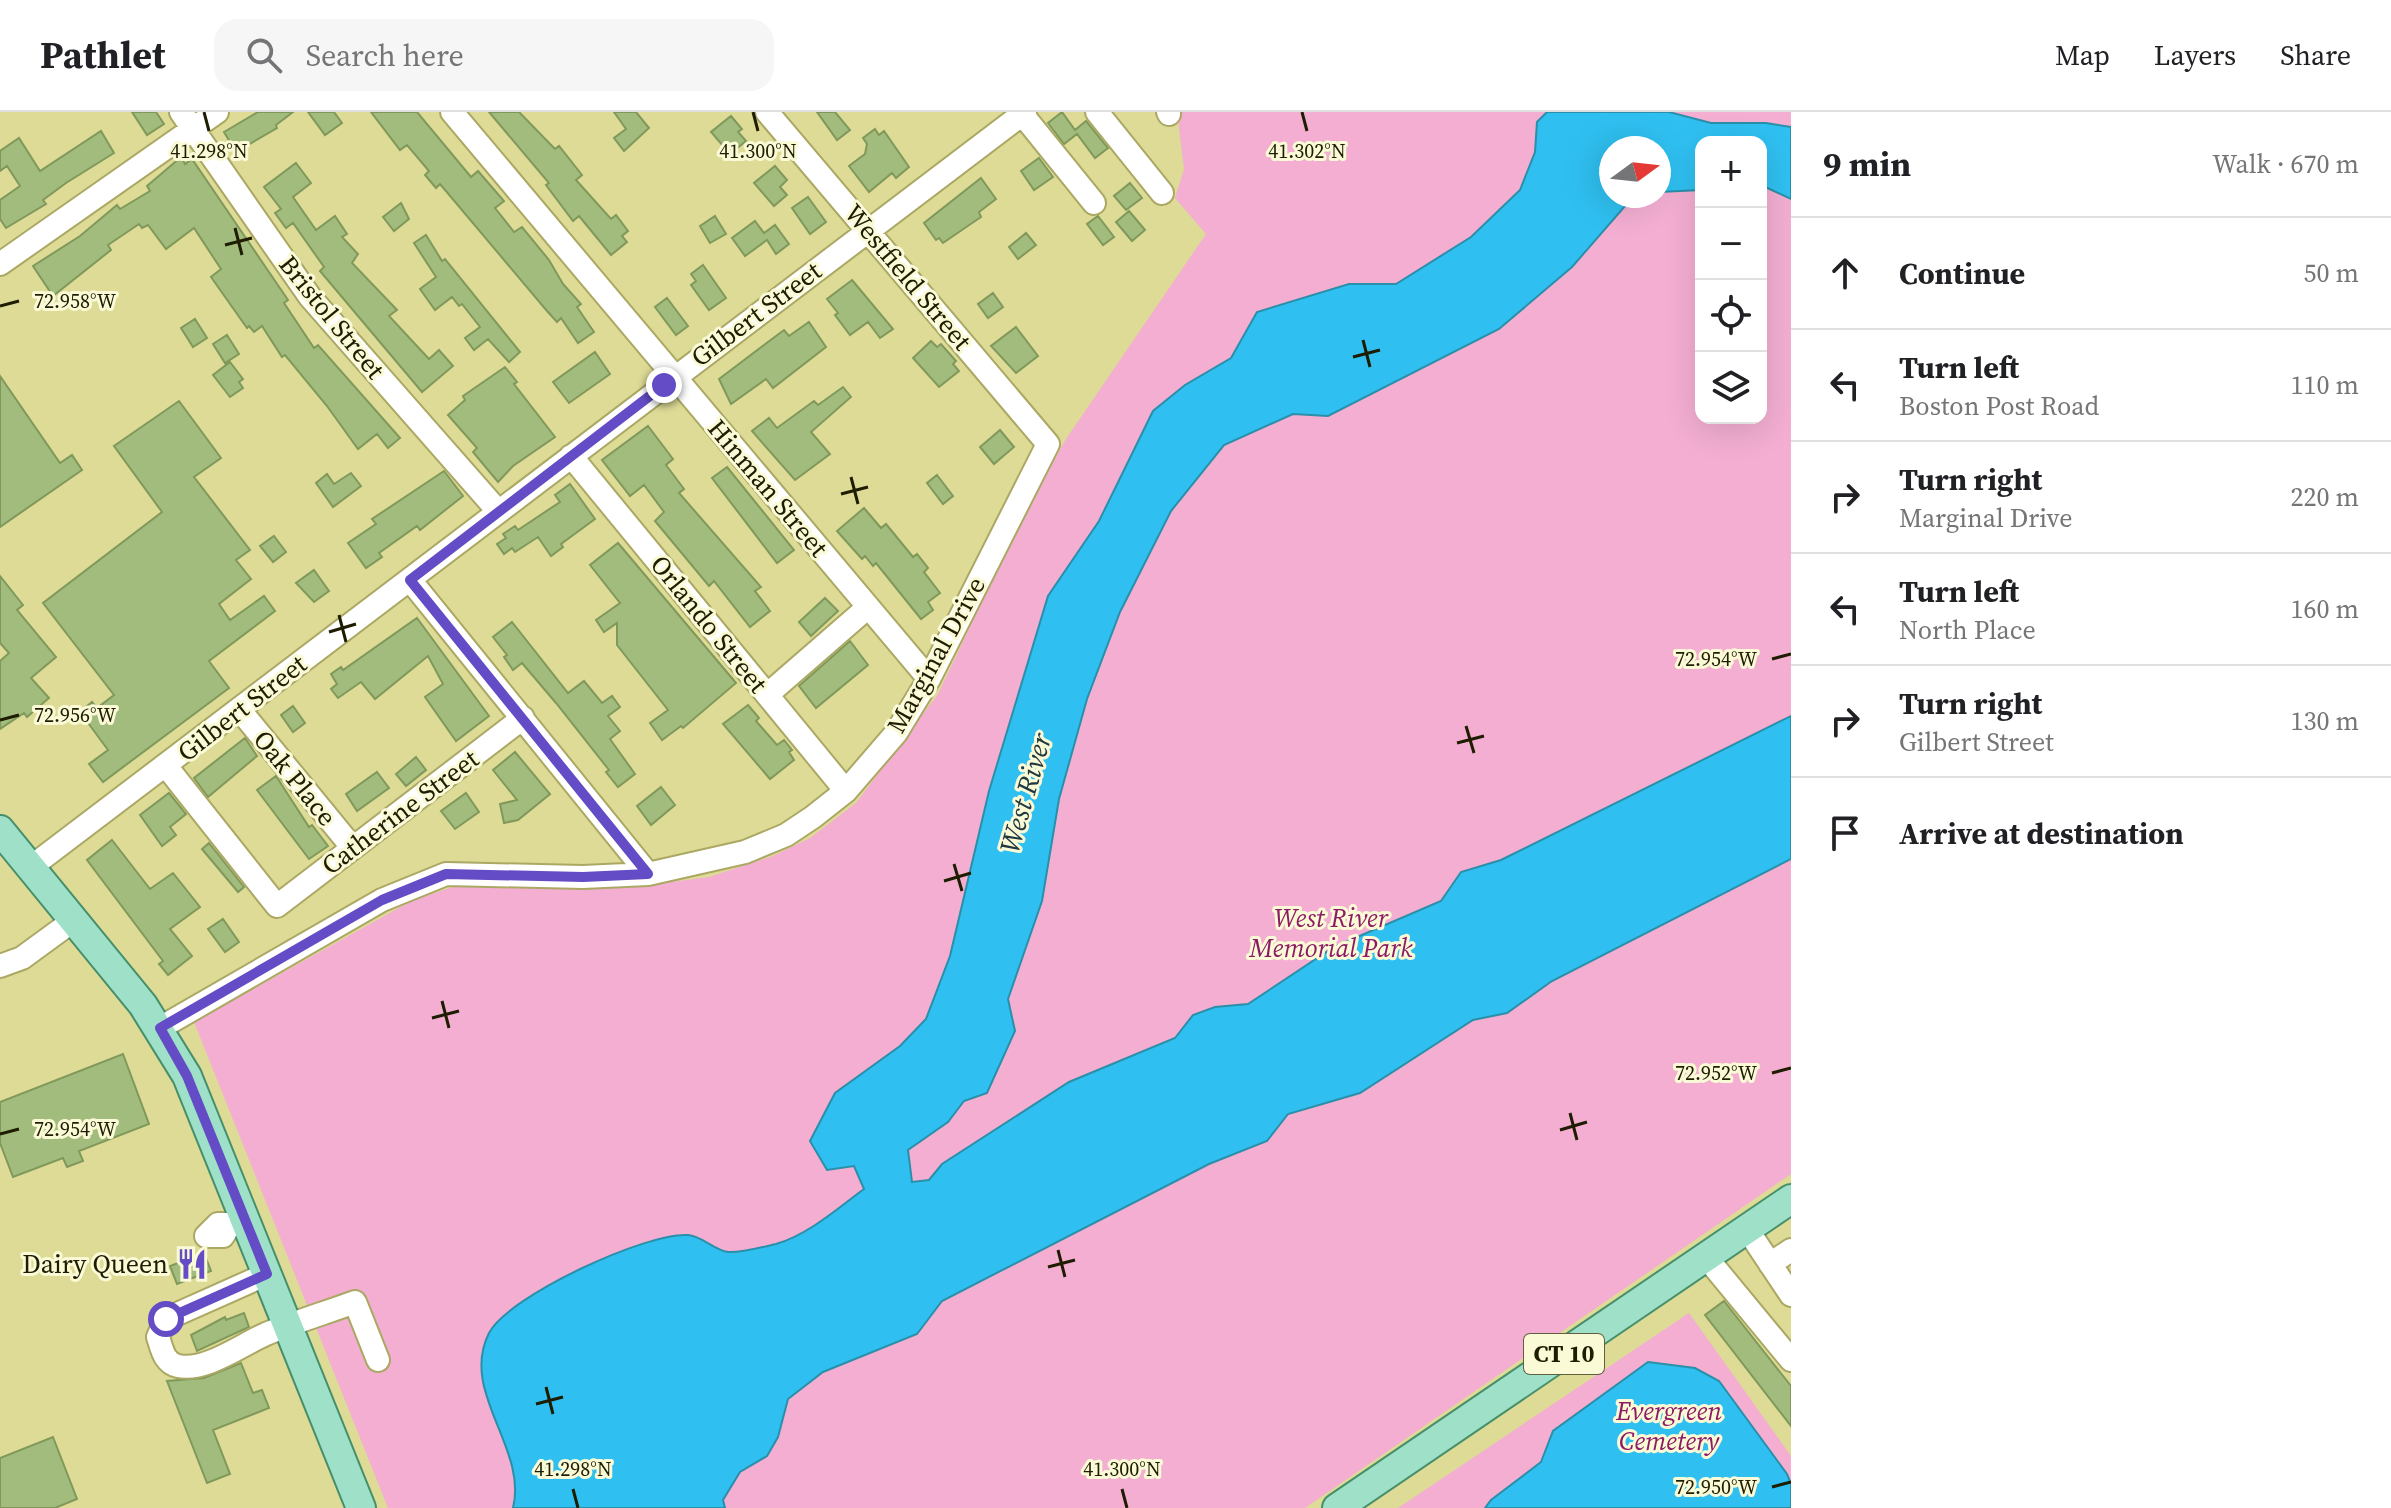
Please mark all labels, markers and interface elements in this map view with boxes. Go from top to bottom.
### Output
search box [214,19,774,91]
text: Pathlet [40,29,166,81]
icon: search [242,33,286,77]
text: Search here [306,35,464,76]
text: Map [2055,36,2110,74]
text: Layers [2154,36,2236,74]
text: Share [2280,36,2351,74]
north arrow [1599,136,1671,208]
map controls [1695,136,1767,424]
button: + [1695,136,1767,208]
text: 41.298°N [170,137,248,165]
text: 41.300°N [719,137,797,165]
text: 41.302°N [1268,137,1346,165]
text: 9 min [1823,141,1911,187]
text: Walk · 670 m [2212,146,2359,182]
street label: Westfield Street [836,196,980,358]
button: − [1695,208,1767,280]
street label: Bristol Street [271,247,393,387]
icon: ahead [1823,251,1867,295]
street label: Gilbert Street [683,253,829,375]
text: Continue [1899,253,2025,294]
text: 50 m [2304,255,2359,291]
button: locate [1695,280,1767,352]
text: 72.958°W [34,287,117,315]
text: Turn left [1899,347,2019,388]
button: layers [1695,352,1767,424]
icon: left [1823,363,1867,407]
route end [646,367,682,403]
text: 110 m [2291,367,2359,403]
text: Boston Post Road [1899,388,2099,424]
street label: Hinman Street [700,411,837,565]
text: Turn right [1899,459,2042,500]
icon: right [1823,475,1867,519]
text: 220 m [2291,479,2359,515]
text: Marginal Drive [1899,500,2072,536]
street label: Orlando Street [642,547,776,701]
street label: Marginal Drive [878,570,994,740]
text: Turn left [1899,571,2019,612]
icon: left [1823,587,1867,631]
text: 160 m [2291,591,2359,627]
text: North Place [1899,612,2036,648]
text: 72.954°W [1675,645,1758,673]
street label: Gilbert Street [170,646,314,770]
text: Turn right [1899,683,2042,724]
icon: right [1823,699,1867,743]
text: 72.956°W [34,701,117,729]
text: 130 m [2291,703,2359,739]
street label: Oak Place [245,722,345,834]
text: Gilbert Street [1899,724,2054,760]
water label: West River [990,728,1060,857]
street label: Catherine Street [314,741,486,883]
icon: arrive [1823,811,1867,855]
text: Arrive at destination [1899,813,2184,854]
park label: West River Memorial Park [1249,900,1413,966]
text: 72.952°W [1675,1059,1758,1087]
text: 72.954°W [34,1115,117,1143]
place label: Dairy Queen [22,1246,168,1282]
restaurant icon: Dairy Queen [175,1247,209,1281]
route start [148,1301,184,1337]
road number: CT 10 [1524,1334,1604,1374]
park label: Evergreen Cemetery [1615,1393,1722,1459]
text: 41.298°N [534,1455,612,1483]
text: 41.300°N [1083,1455,1161,1483]
text: 72.950°W [1675,1473,1758,1501]

